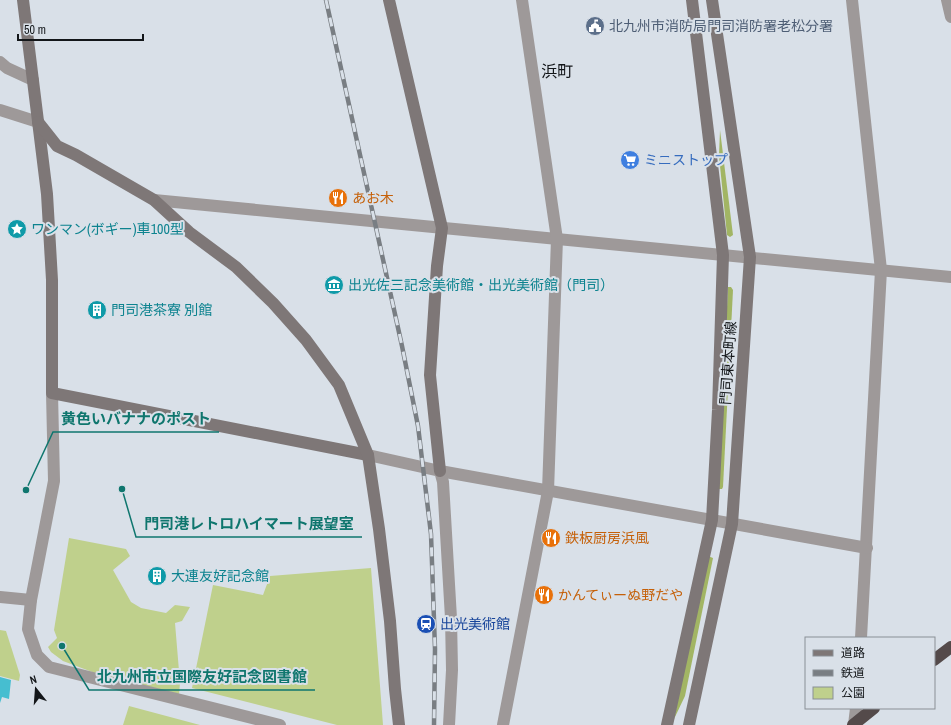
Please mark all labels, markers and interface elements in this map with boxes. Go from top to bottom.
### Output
public building icon: 北九州市消防局門司消防署老松分署 [584,15,606,37]
scale bar [18,16,143,42]
place label: 北九州市消防局門司消防署老松分署 [609,17,833,35]
text: 50 m [24,22,46,38]
district label: 浜町 [541,60,573,82]
supermarket icon: ミニストップ [619,149,641,171]
place label: ミニストップ [644,151,728,169]
restaurant icon: あお木 [327,187,349,209]
place label: あお木 [352,189,394,207]
place icon: ワンマン(ボギー)車100型 [6,218,28,240]
place label: ワンマン(ボギー)車100型 [31,220,184,238]
museum icon: 出光佐三記念美術館・出光美術館（門司） [323,274,345,296]
place label: 出光佐三記念美術館・出光美術館（門司） [348,276,614,294]
building icon: 門司港茶寮 別館 [86,299,108,321]
place label: 門司港茶寮 別館 [111,301,212,319]
street label: 門司東本町線 [716,320,740,406]
callout: 黄色いバナナのポスト [53,405,219,432]
text: 黄色いバナナのポスト [61,408,211,429]
callout: 門司港レトロハイマート展望室 [136,510,362,537]
text: 門司港レトロハイマート展望室 [144,513,354,534]
restaurant icon: 鉄板厨房浜風 [540,527,562,549]
place label: 鉄板厨房浜風 [565,529,649,547]
building icon: 大連友好記念館 [146,565,168,587]
place label: 大連友好記念館 [171,567,269,585]
restaurant icon: かんてぃーぬ野だや [533,584,555,606]
place label: かんてぃーぬ野だや [558,586,683,604]
station icon: 出光美術館 [415,613,437,635]
place label: 出光美術館 [440,615,510,633]
legend [805,637,935,709]
text: 道路 [841,645,865,661]
callout: 北九州市立国際友好記念図書館 [89,663,315,690]
text: 鉄道 [841,665,865,681]
text: 北九州市立国際友好記念図書館 [97,666,307,687]
north arrow [16,669,56,709]
text: N [28,672,38,687]
text: 公園 [841,685,865,701]

